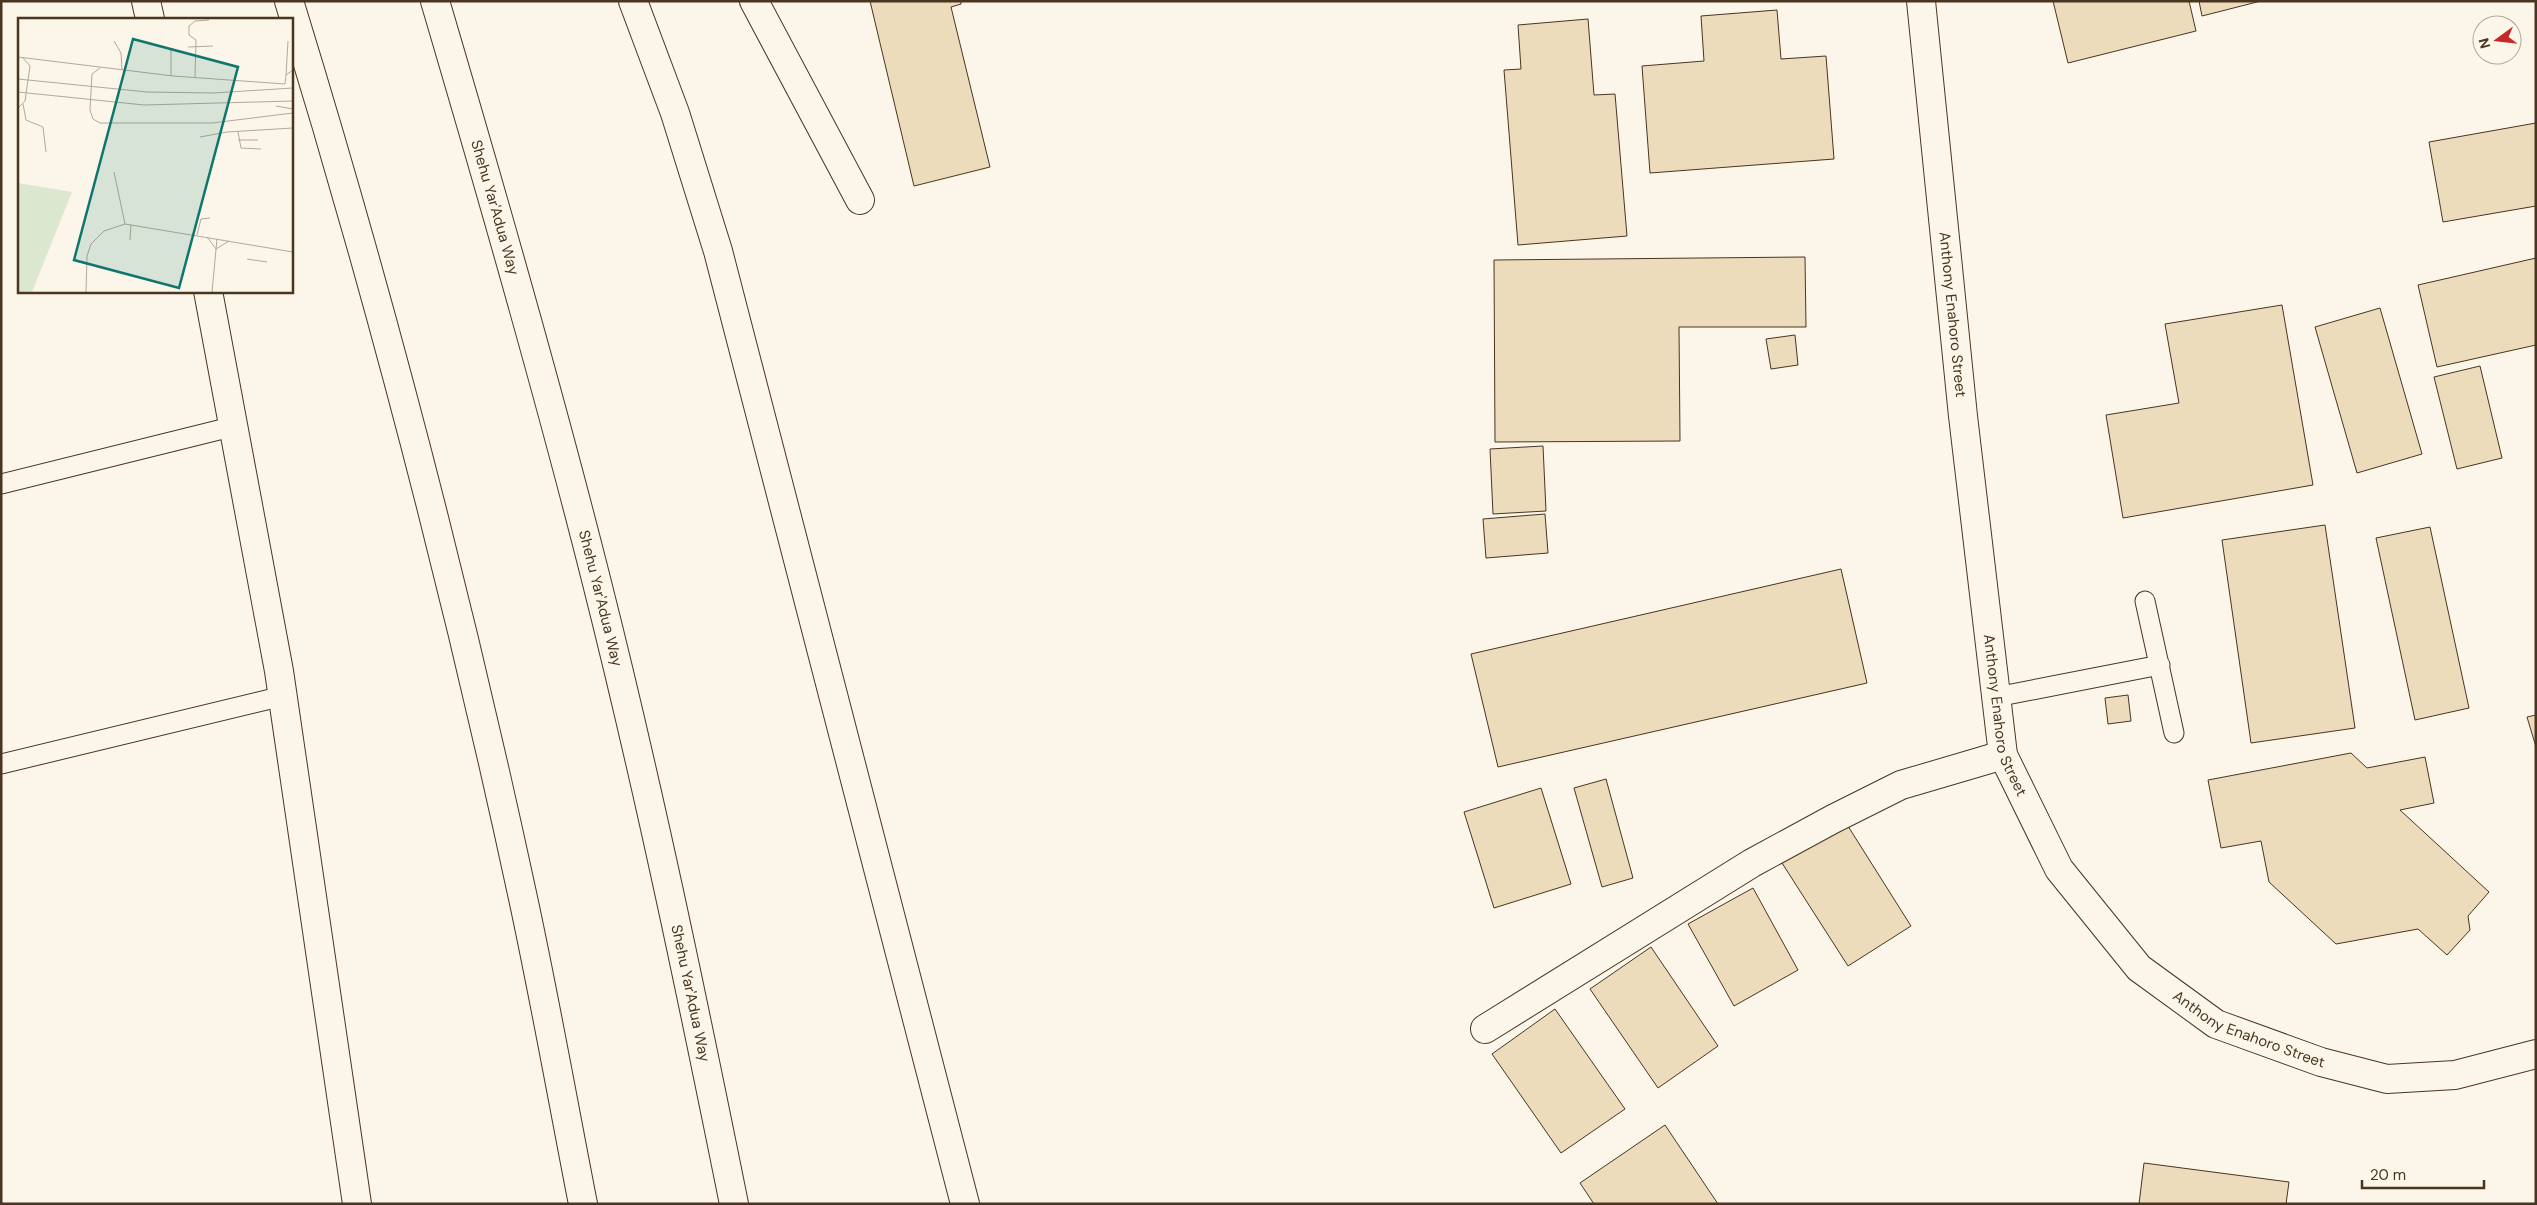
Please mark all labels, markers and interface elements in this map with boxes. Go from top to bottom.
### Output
north arrow [2472,15,2522,65]
inset map [18,18,292,292]
text: N [2474,36,2494,51]
street label: Shehu Yar'Adua Way [466,137,524,278]
street label: Anthony Enahoro Street [1934,231,1971,398]
street label: Shehu Yar'Adua Way [574,528,627,669]
street label: Anthony Enahoro Street [1979,633,2032,800]
street label: Shehu Yar'Adua Way [666,923,715,1064]
street label: Anthony Enahoro Street [2169,986,2327,1073]
scale bar [2362,1158,2484,1190]
text: 20 m [2370,1165,2406,1185]

